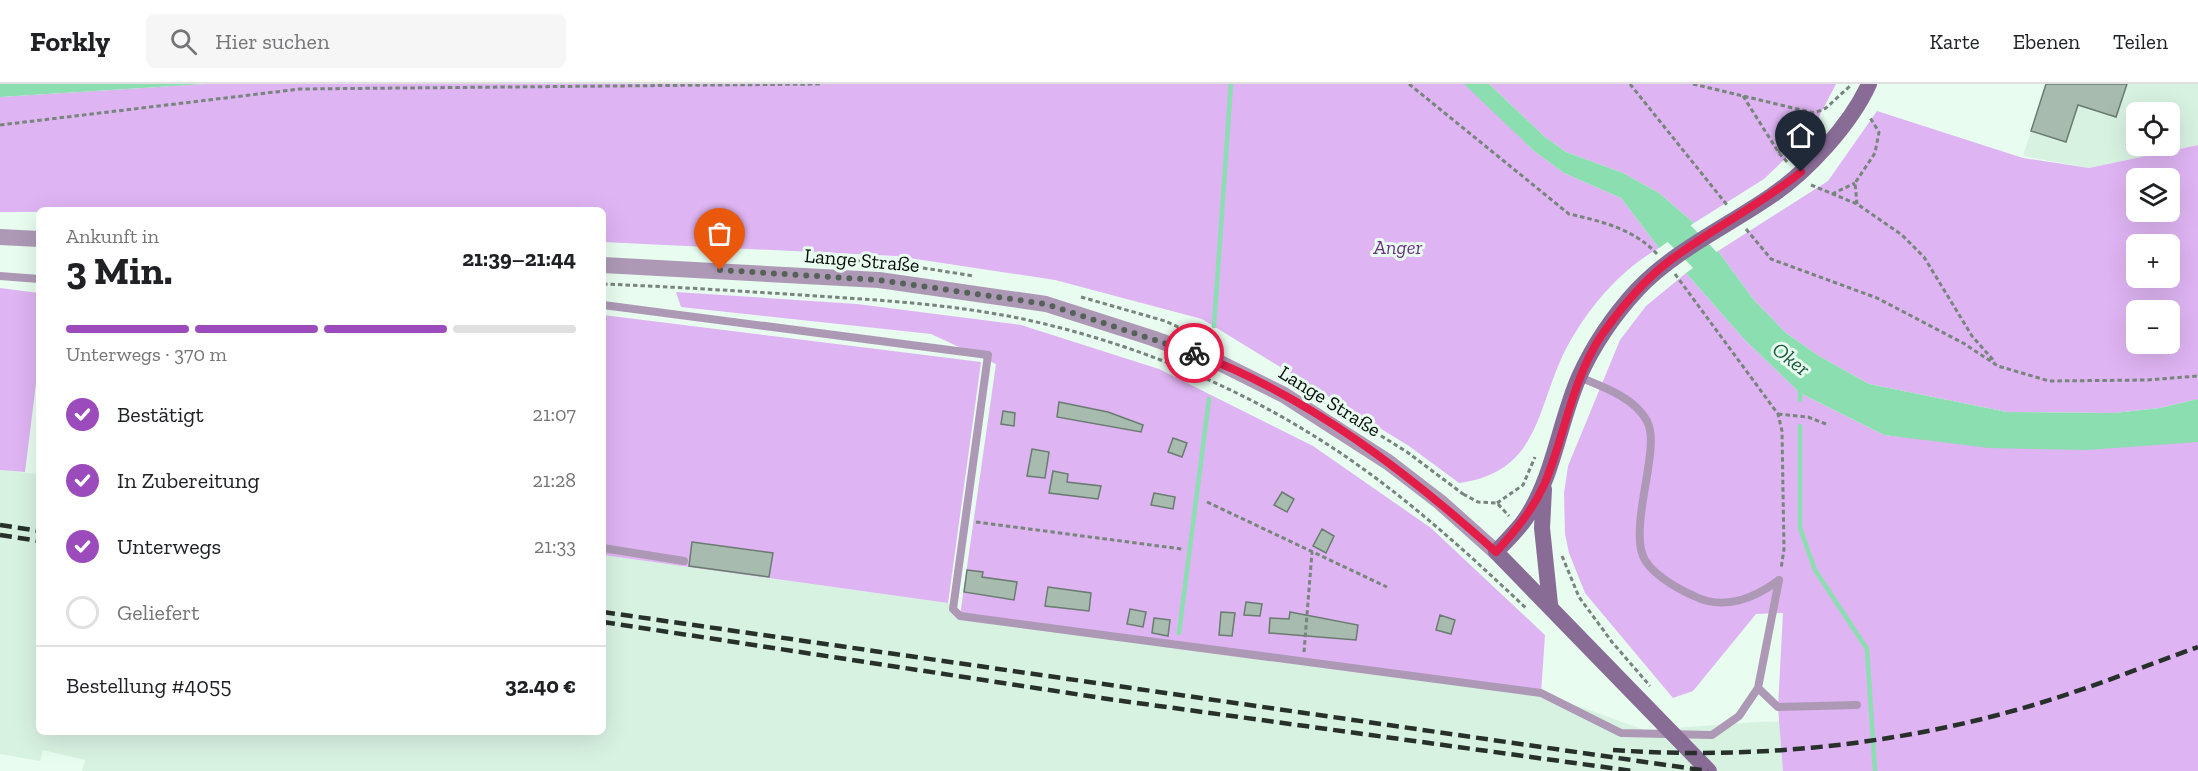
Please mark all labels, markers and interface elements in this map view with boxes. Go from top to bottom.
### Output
search box [146,14,566,68]
text: Forkly [30,25,110,58]
icon: search [167,25,200,58]
text: Hier suchen [215,28,330,55]
text: Karte [1930,29,1980,54]
text: Ebenen [2013,29,2080,54]
text: Teilen [2113,29,2168,54]
map controls [2126,102,2180,354]
button: locate [2126,102,2180,156]
pin [1775,110,1826,172]
icon: home [1784,119,1817,152]
button: layers [2126,168,2180,222]
pin [694,208,745,270]
icon: bag [703,217,736,250]
text: Ankunft in [66,224,159,248]
button: + [2126,234,2180,288]
park label: Anger [1373,235,1423,259]
street label: Lange Straße [803,243,921,277]
text: 21:39–21:44 [462,245,576,272]
text: 3 Min. [66,247,173,294]
button: − [2126,300,2180,354]
courier [1164,323,1224,383]
water label: Oker [1768,336,1816,381]
icon: bike [1178,337,1211,370]
text: Unterwegs · 370 m [66,342,227,366]
street label: Lange Straße [1275,360,1385,442]
icon: check [66,398,99,431]
text: Bestätigt [117,401,204,428]
text: 21:07 [533,402,576,426]
icon: check [66,464,99,497]
text: In Zubereitung [117,467,260,494]
text: 21:28 [532,468,576,492]
icon: check [66,530,99,563]
text: Unterwegs [117,533,221,560]
text: 21:33 [534,534,576,558]
text: Geliefert [117,599,200,626]
text: Bestellung #4055 [66,672,232,699]
text: 32.40 € [505,672,576,699]

